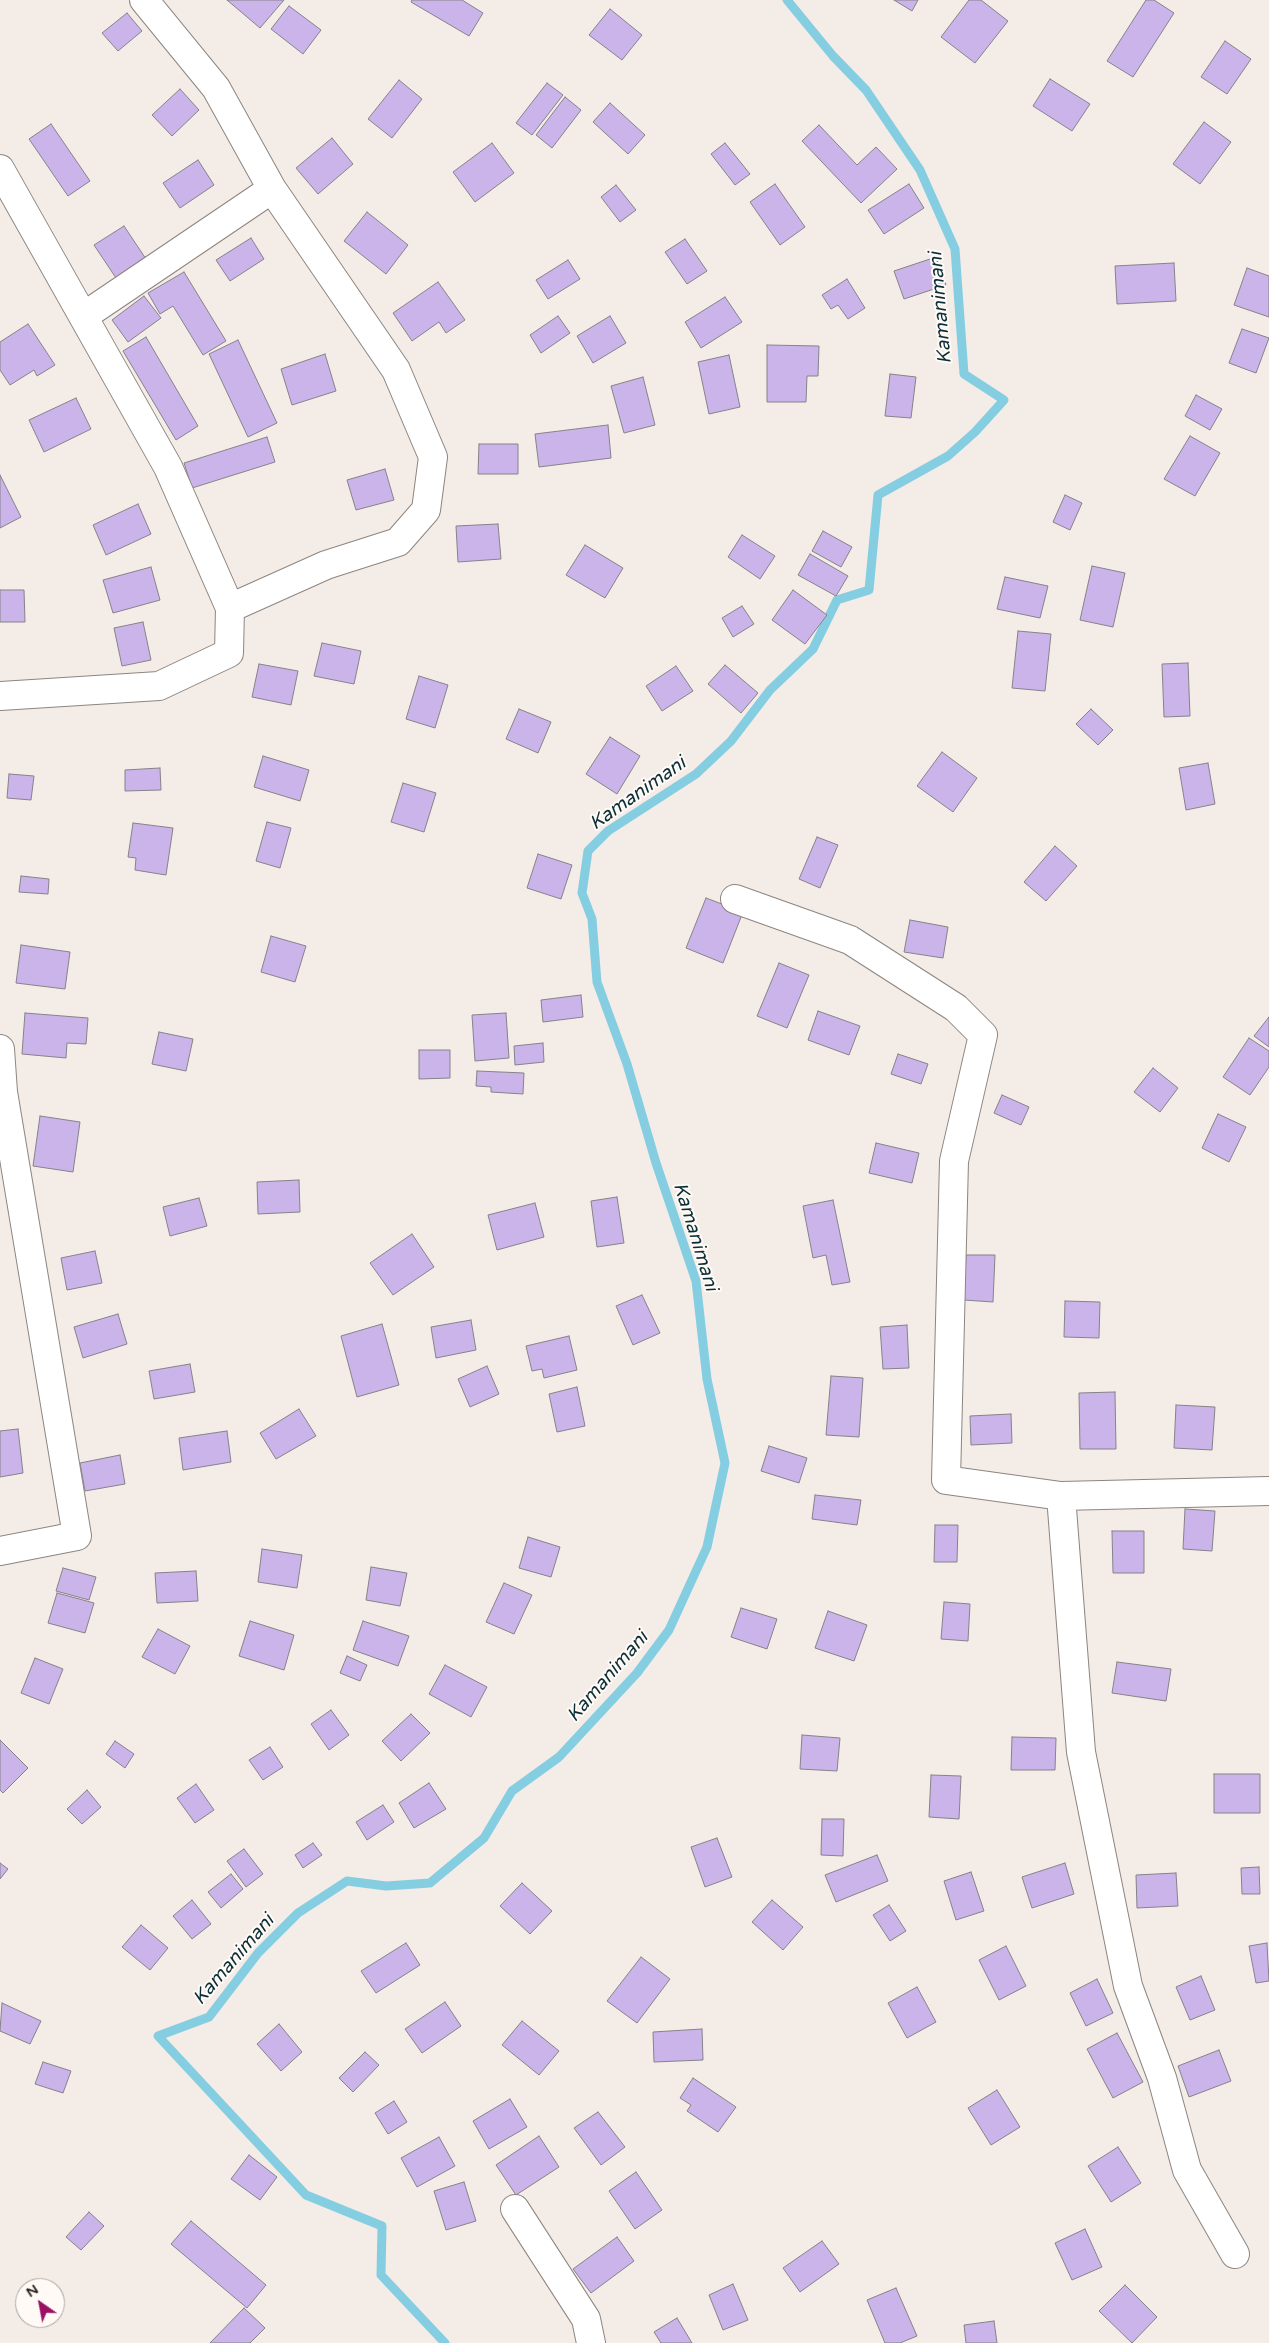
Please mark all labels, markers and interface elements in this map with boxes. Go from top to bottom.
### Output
water label: Kamanimani [925,251,957,365]
water label: Kamanimani [585,752,691,836]
water label: Kamanimani [668,1180,722,1294]
water label: Kamanimani [563,1627,653,1727]
water label: Kamanimani [189,1910,279,2010]
north arrow [15,2278,65,2328]
text: N [23,2281,41,2301]

